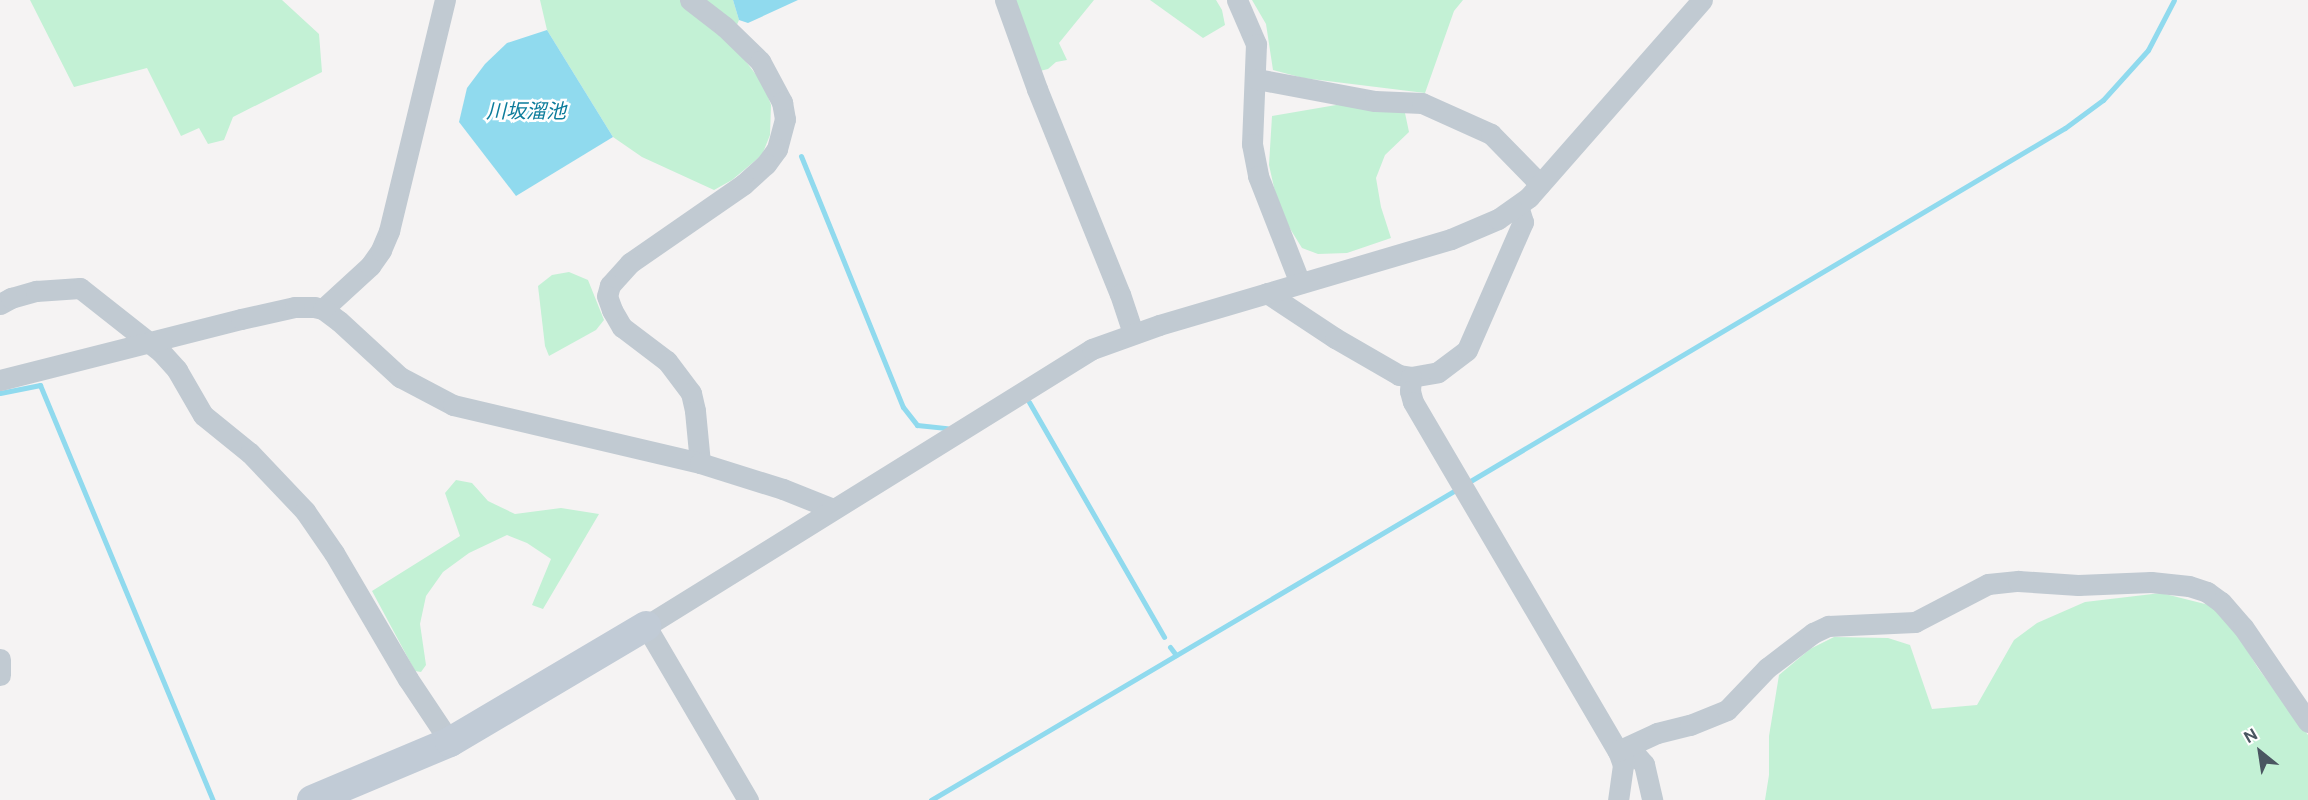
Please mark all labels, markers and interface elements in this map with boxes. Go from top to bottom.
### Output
water label: 川坂溜池 [486,99,566,123]
north arrow [2230,722,2290,782]
text: N [2241,725,2261,747]

